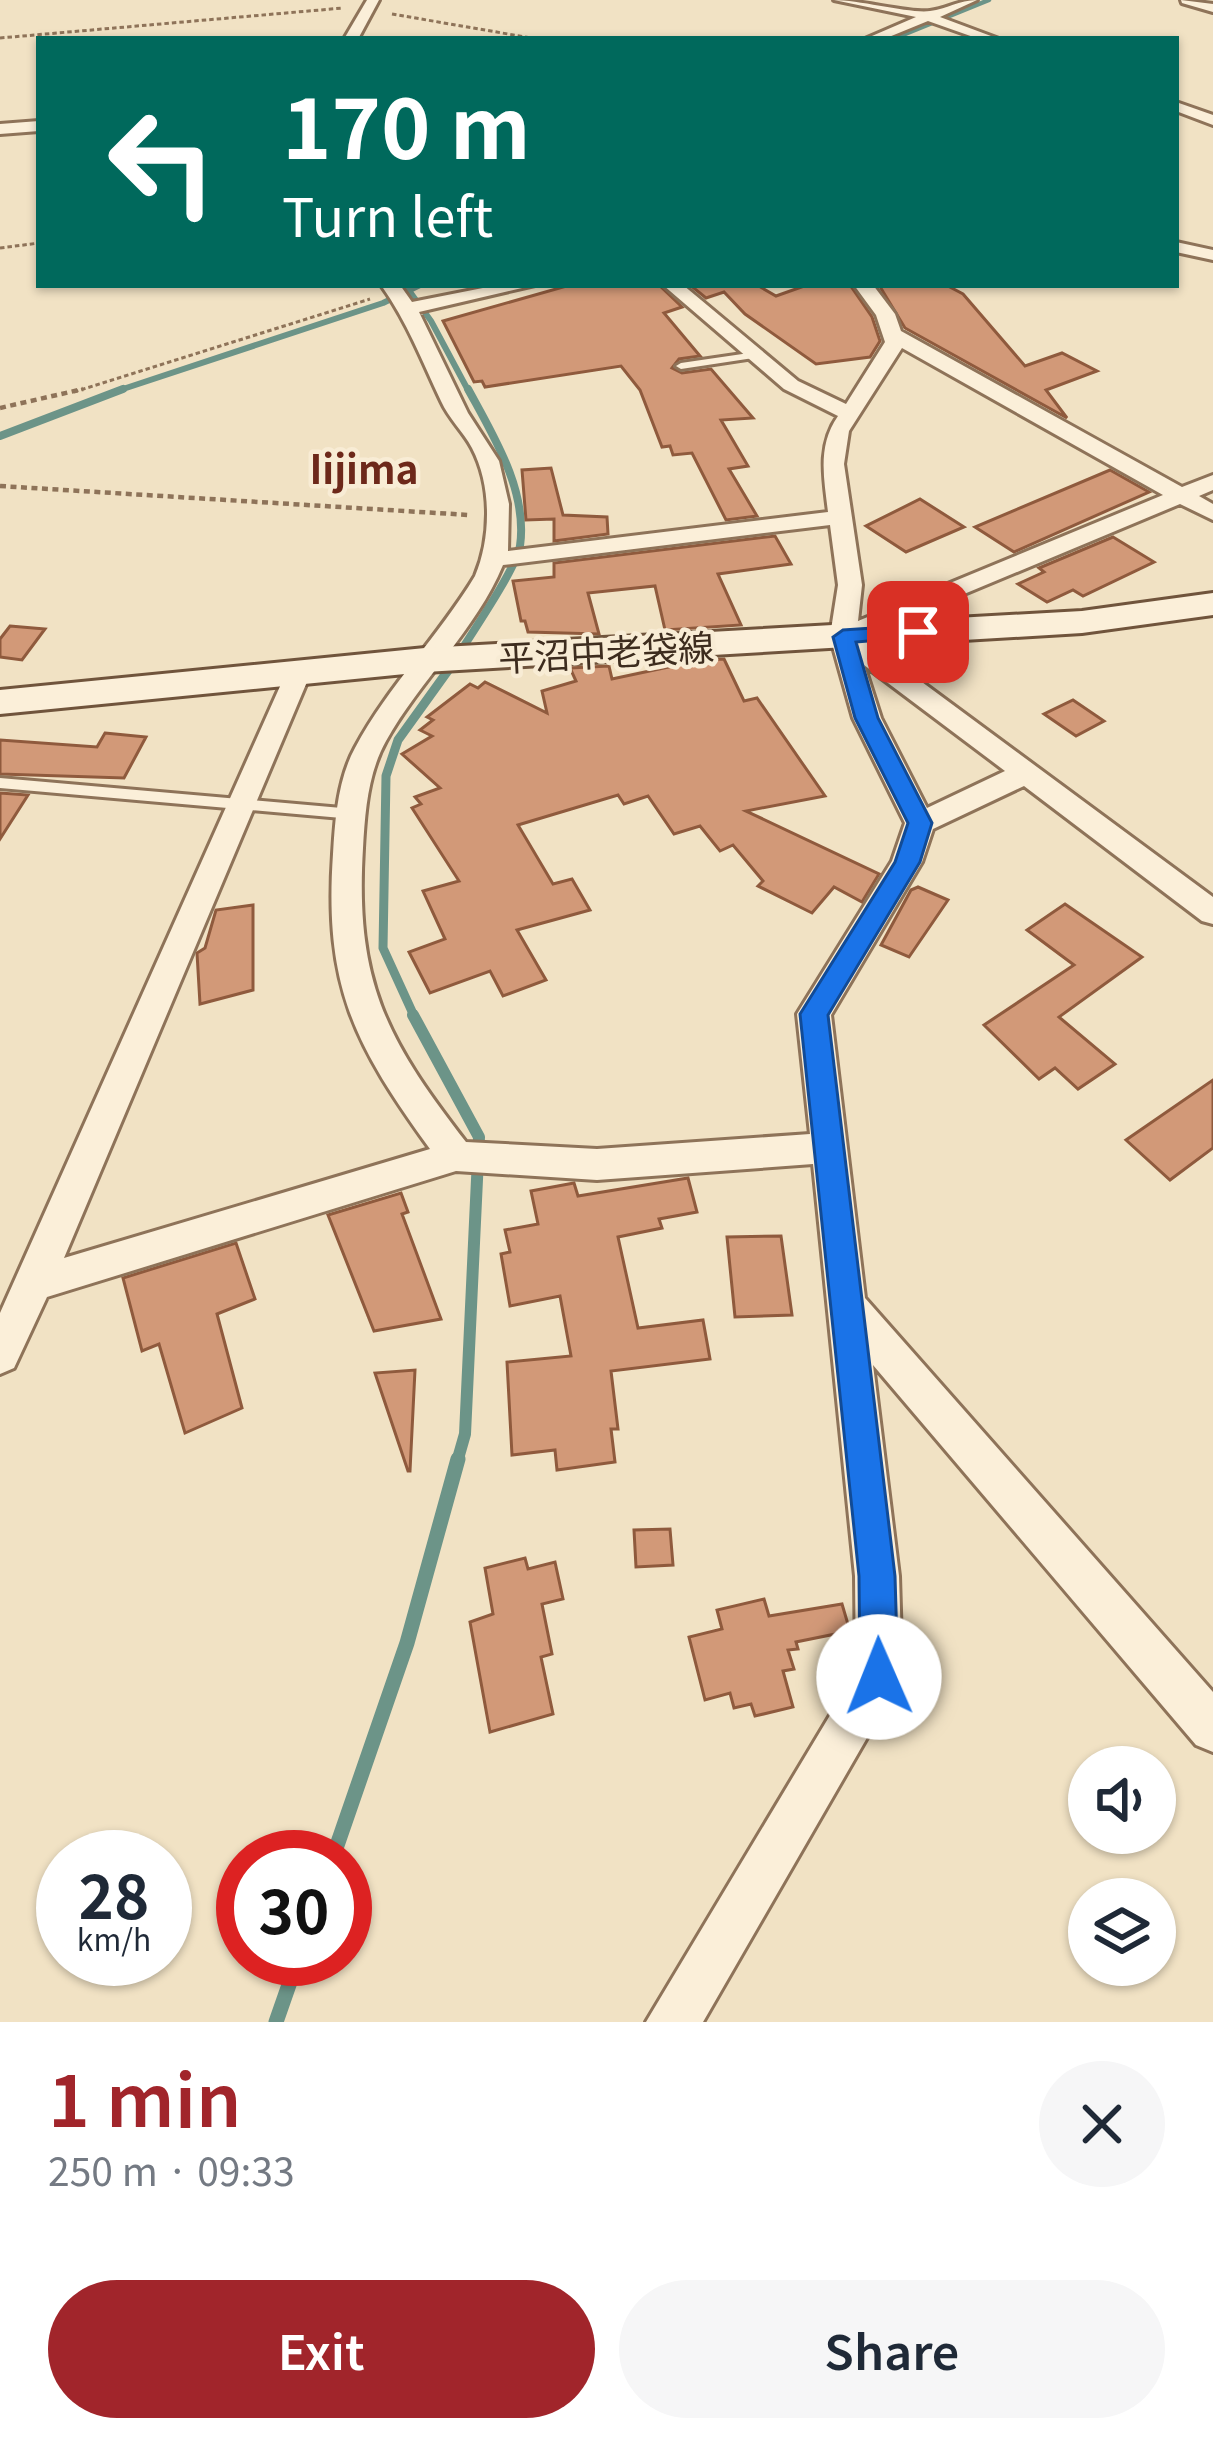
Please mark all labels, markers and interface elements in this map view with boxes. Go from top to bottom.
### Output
text: 170 m [282,62,531,183]
icon: left [84,84,240,240]
text: Turn left [282,174,493,253]
district label: Iijima [309,439,419,495]
pin [867,581,969,683]
icon: arrive [885,599,951,665]
street label: 平沼中老袋線 [497,618,715,682]
position arrow [816,1614,942,1740]
map controls [1068,1746,1176,1986]
button: sound [1068,1746,1176,1854]
speed limit sign: 30 [216,1830,372,1986]
text: 28 [79,1849,149,1936]
button: layers [1068,1878,1176,1986]
text: km/h [77,1916,151,1960]
text: 1 min [48,2043,241,2148]
button: close [1039,2061,1165,2187]
text: 250 m · 09:33 [48,2141,295,2197]
button: Exit [48,2280,595,2418]
button: Share [619,2280,1165,2418]

